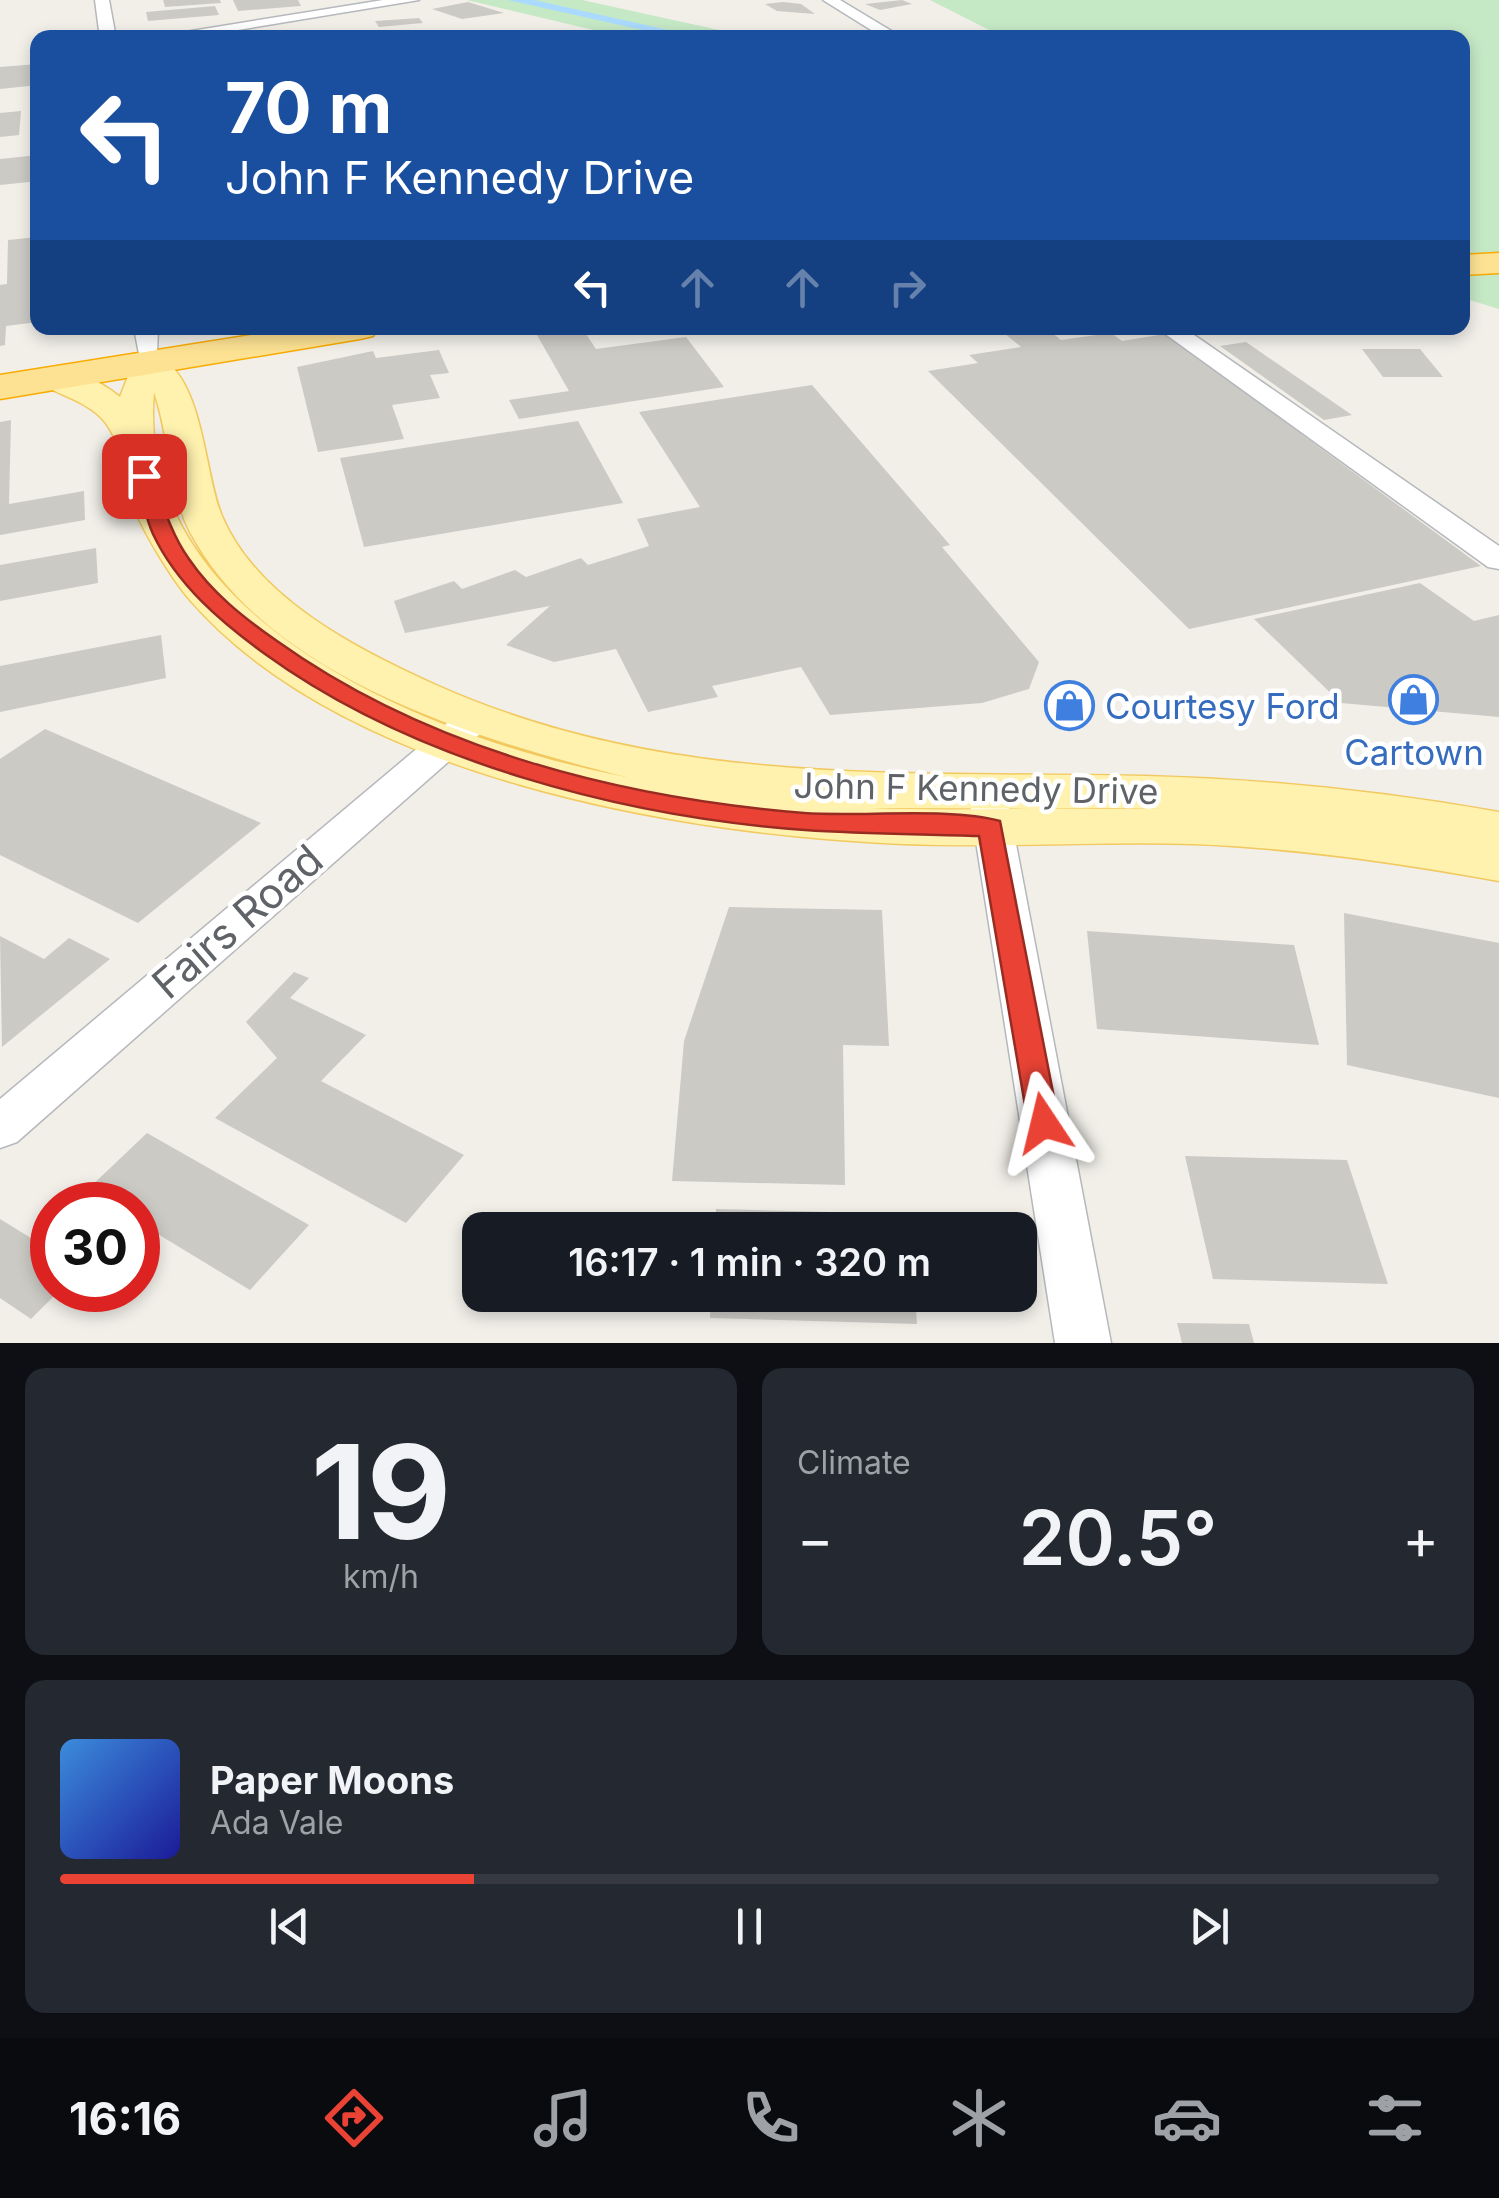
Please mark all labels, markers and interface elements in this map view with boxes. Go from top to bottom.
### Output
text: 70 m [225,65,392,150]
icon: left [60,70,190,200]
text: John F Kennedy Drive [225,150,694,205]
icon: left [565,260,620,315]
icon: ahead [670,260,725,315]
icon: ahead [775,260,830,315]
icon: right [880,260,935,315]
pin [102,434,187,519]
icon: arrive [117,449,172,504]
shop icon: Cartown [1388,674,1440,726]
shop icon: Courtesy Ford [1044,680,1096,732]
place label: Courtesy Ford [1105,685,1340,727]
place label: Cartown [1344,731,1484,773]
street label: John F Kennedy Drive [793,764,1159,812]
street label: Fairs Road [142,833,332,1009]
position arrow [992,1071,1096,1175]
speed limit sign: 30 [30,1182,160,1312]
text: 16:17 · 1 min · 320 m [568,1239,931,1285]
text: 19 [311,1413,451,1570]
text: Climate [797,1443,911,1482]
text: 20.5° [1019,1492,1217,1583]
text: − [797,1506,833,1572]
text: + [1403,1506,1439,1572]
text: km/h [343,1557,419,1596]
text: Paper Moons [210,1757,454,1803]
text: Ada Vale [210,1803,343,1842]
icon: previous [262,1899,317,1954]
icon: pause [722,1899,777,1954]
icon: next [1182,1899,1237,1954]
icon: directions [319,2083,389,2153]
icon: music [528,2083,598,2153]
icon: phone [736,2083,806,2153]
icon: climate [944,2083,1014,2153]
icon: car [1152,2083,1222,2153]
icon: filters [1360,2083,1430,2153]
text: 16:16 [69,2091,181,2146]

